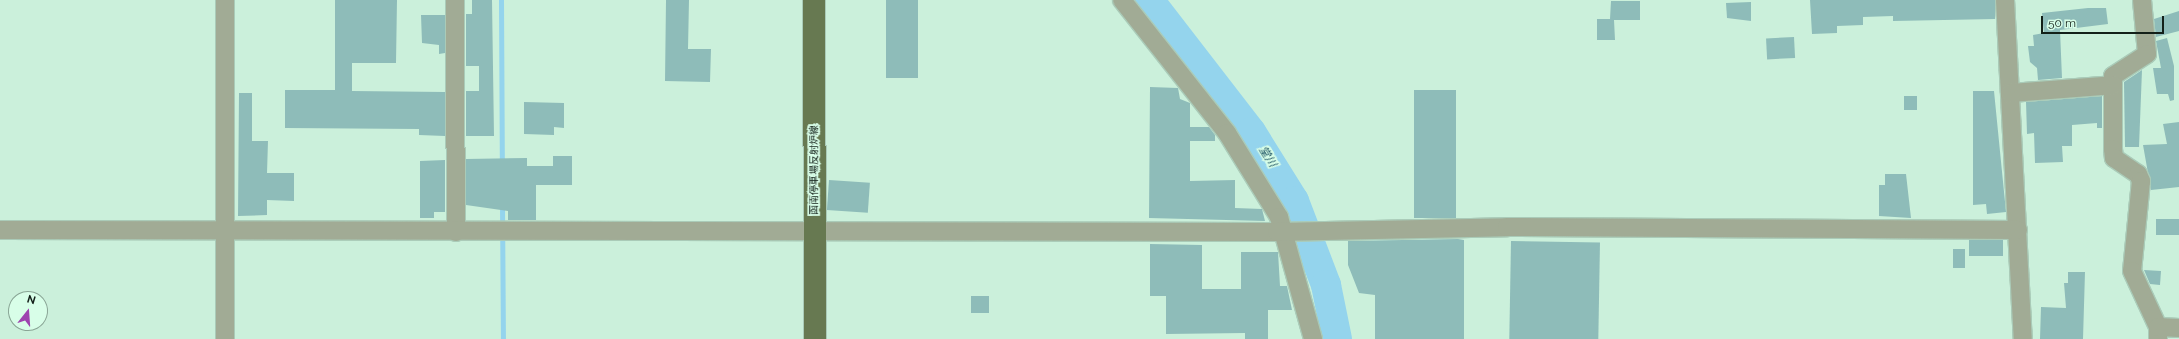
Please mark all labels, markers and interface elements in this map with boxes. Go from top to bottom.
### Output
scale bar [2043,8,2166,34]
text: 50 m [2048,16,2076,30]
street label: 函南停車場反射炉線 [808,125,820,215]
water label: 堂川 [1256,144,1278,170]
north arrow [8,291,48,331]
text: N [25,293,37,307]

